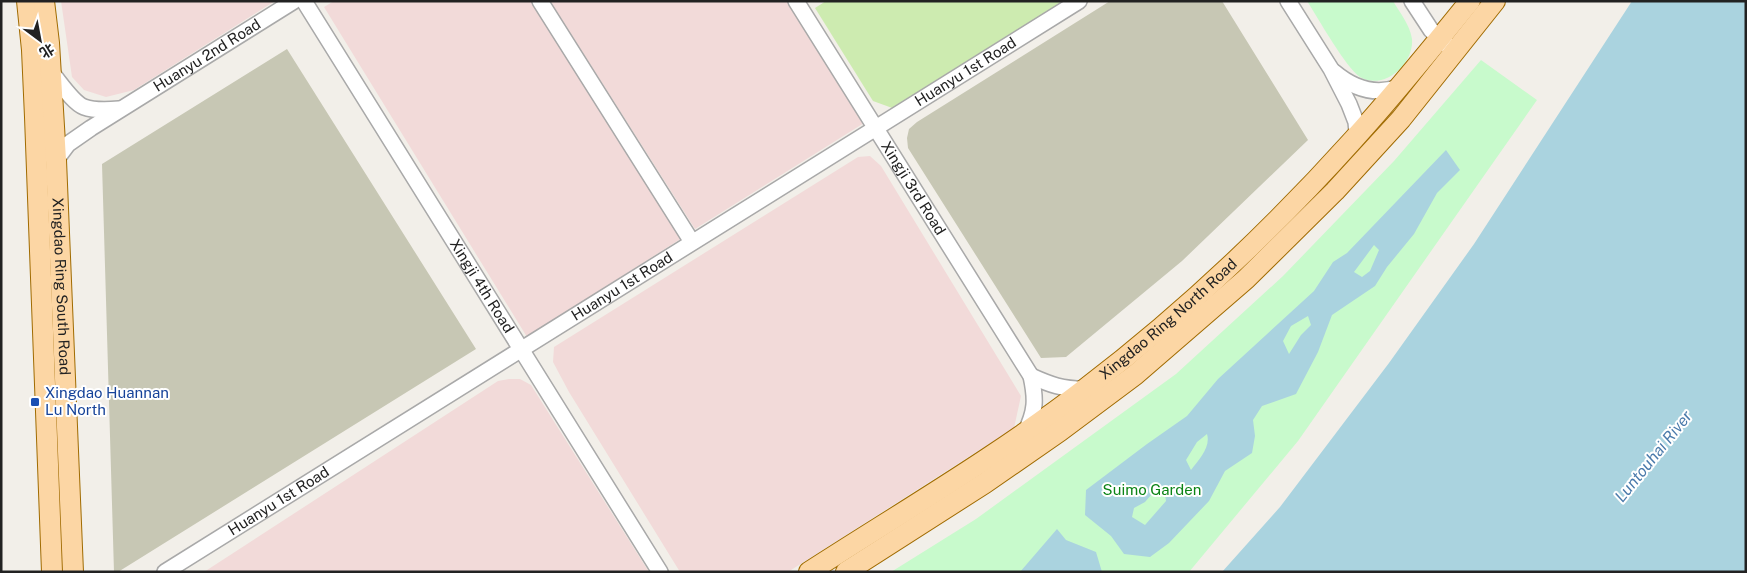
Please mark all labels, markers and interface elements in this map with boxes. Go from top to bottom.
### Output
north arrow [15,15,65,65]
street label: Huanyu 2nd Road [150,15,264,95]
street label: Huanyu 1st Road [912,34,1019,109]
text: 北 [37,41,57,62]
street label: Xingji 3rd Road [878,138,949,238]
street label: Xingdao Ring South Road [50,197,74,375]
street label: Xingji 4th Road [447,236,518,336]
street label: Huanyu 1st Road [568,248,676,324]
street label: Xingdao Ring North Road [1096,255,1240,383]
place label: Xingdao Huannan Lu North [45,384,169,418]
marker: Xingdao Huannan Lu North [29,396,41,408]
water label: Luntouhai River [1611,406,1697,506]
street label: Huanyu 1st Road [225,463,332,538]
park label: Suimo Garden [1103,481,1201,498]

